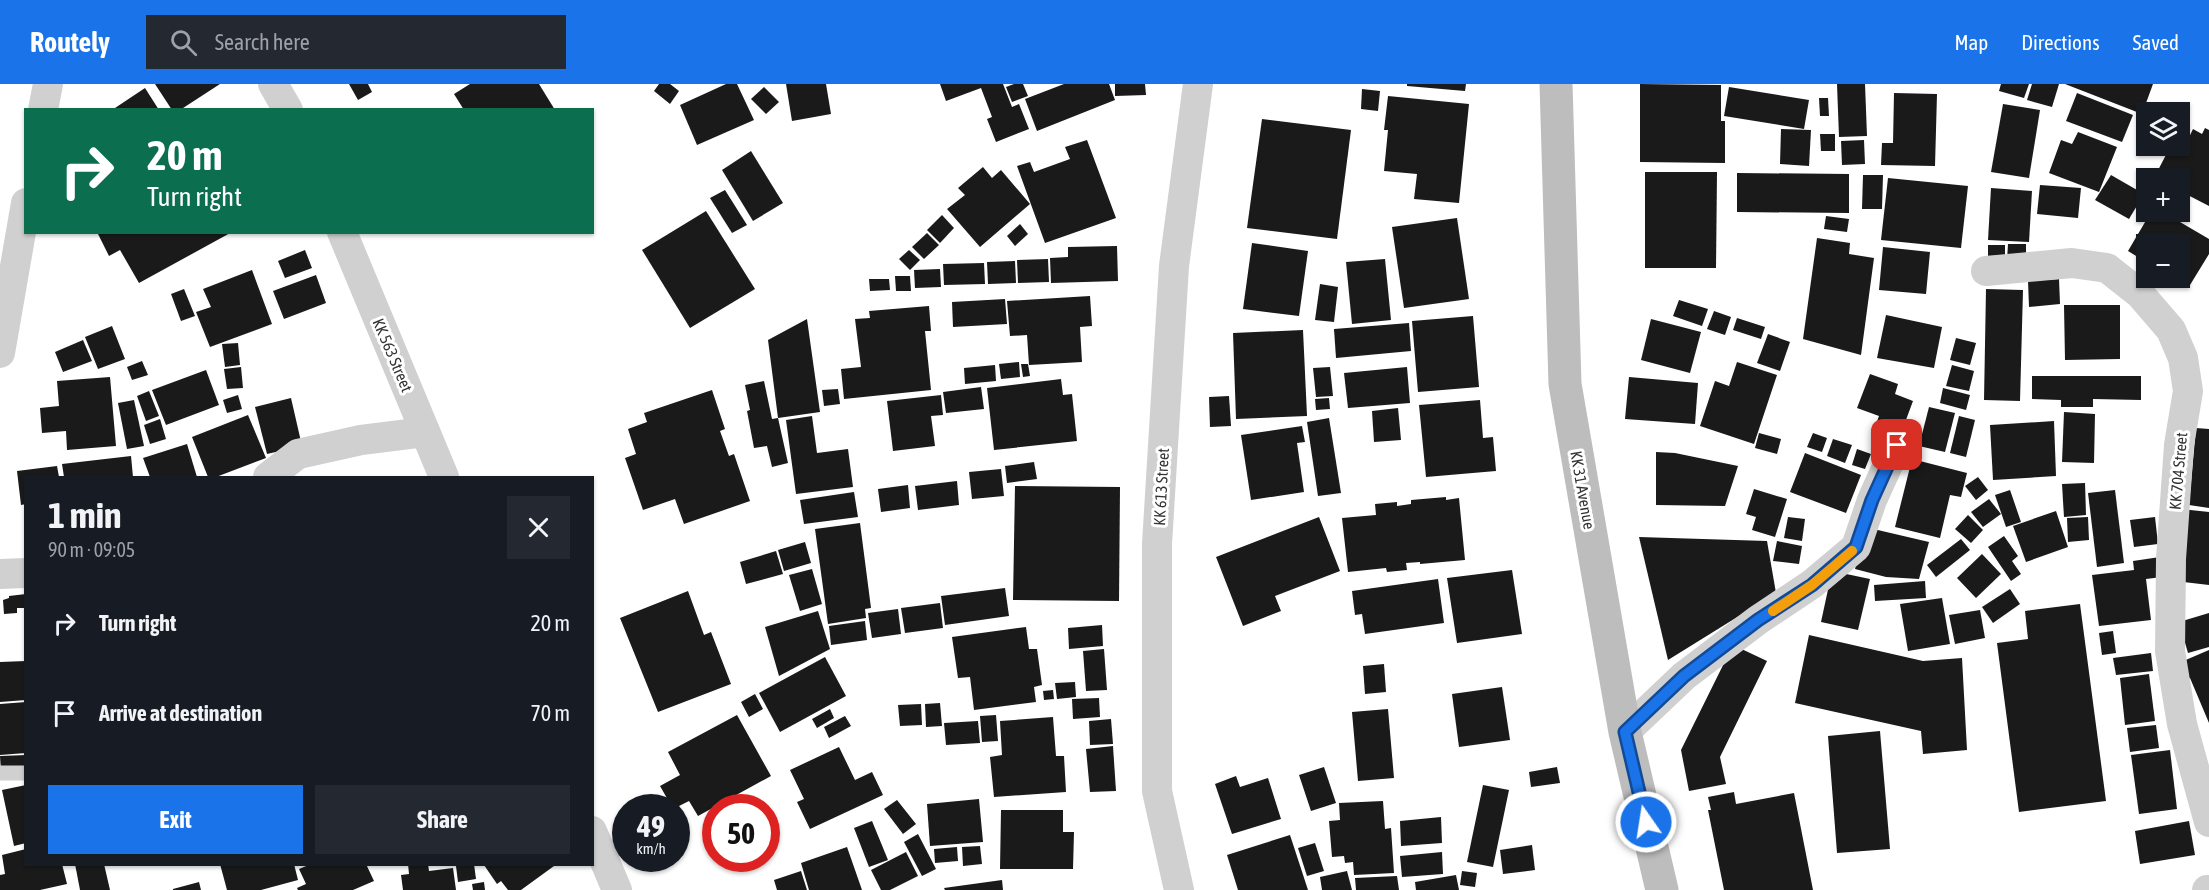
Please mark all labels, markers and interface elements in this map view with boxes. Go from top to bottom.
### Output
search box [146,15,566,69]
text: Routely [30,26,110,58]
icon: search [167,26,200,59]
text: Search here [215,29,310,55]
text: Map [1954,30,1988,54]
text: Directions [2021,30,2100,54]
text: Saved [2133,30,2179,54]
map controls [2136,102,2190,288]
button: layers [2136,102,2190,156]
text: 20 m [147,131,222,179]
icon: right [48,132,126,210]
button: + [2136,168,2190,222]
text: Turn right [147,181,242,212]
button: − [2136,234,2190,288]
street label: KK 563 Street [370,316,417,395]
pin [1871,419,1922,470]
icon: arrive [1880,428,1913,461]
street label: KK 704 Street [2166,431,2190,511]
street label: KK 613 Street [1150,447,1172,526]
street label: KK 31 Avenue [1567,449,1599,531]
text: 1 min [48,494,122,536]
button: close [507,496,570,559]
text: 90 m · 09:05 [48,538,135,561]
icon: right [48,607,81,640]
text: Turn right [99,610,176,636]
text: 20 m [530,610,570,636]
icon: arrive [48,697,81,730]
text: Arrive at destination [99,700,262,726]
text: 70 m [530,700,570,726]
button: Exit [48,785,303,854]
button: Share [315,785,570,854]
position arrow [1614,790,1678,854]
speed limit sign: 50 [702,794,780,872]
text: 49 [637,809,665,843]
text: km/h [636,840,666,857]

